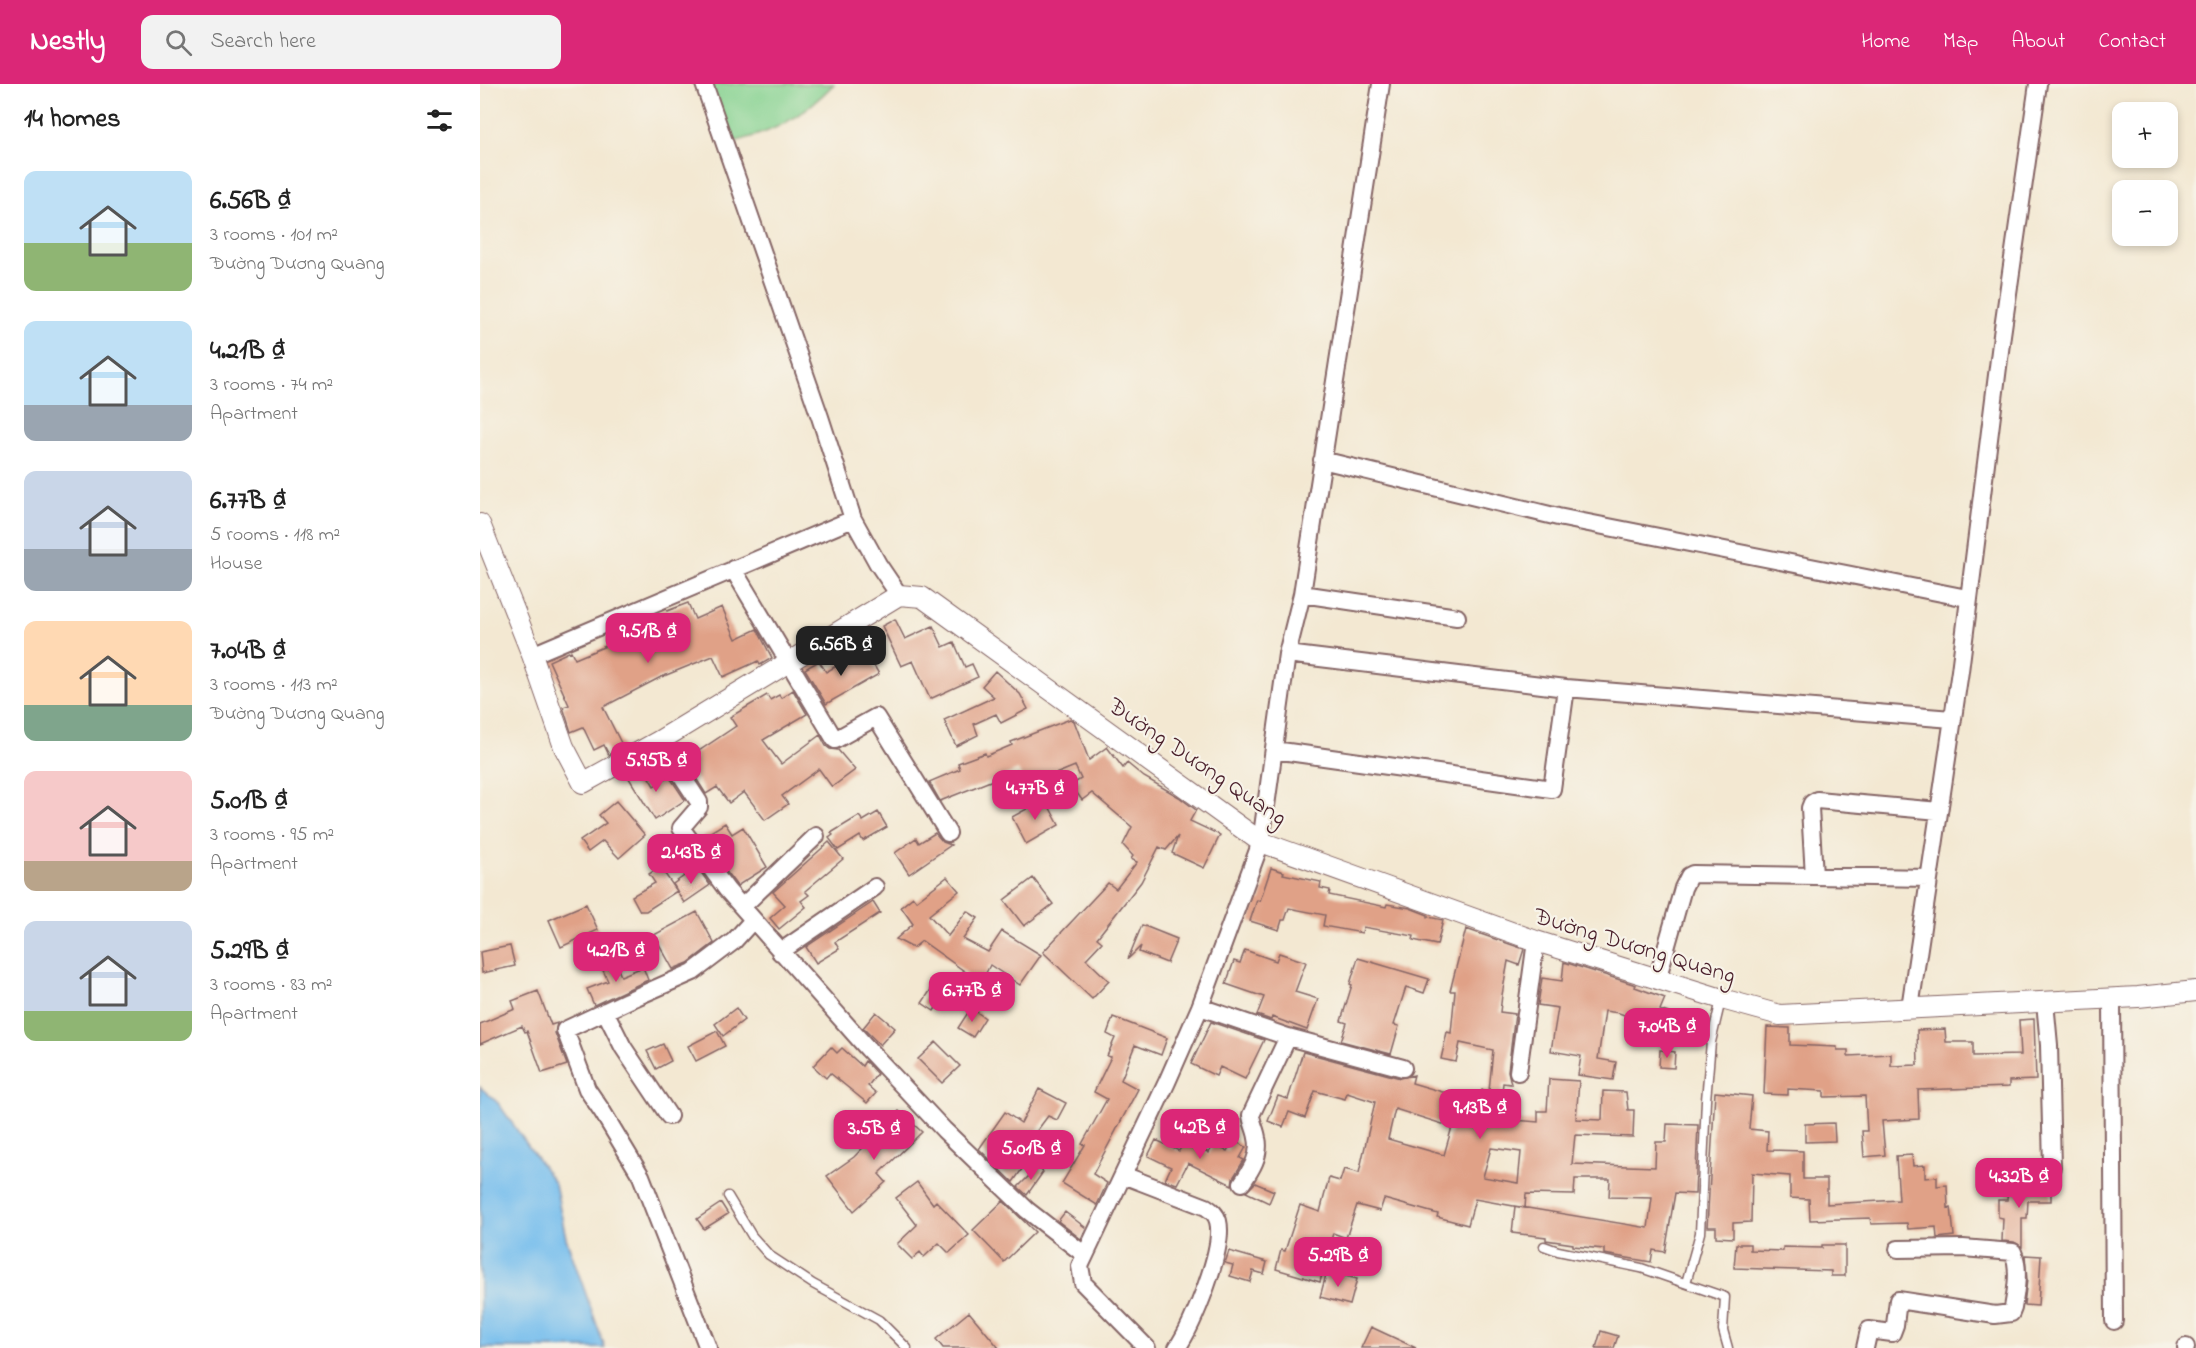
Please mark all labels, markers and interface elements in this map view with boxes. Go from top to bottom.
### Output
search box [141,15,561,69]
text: Nestly [30,22,105,63]
icon: search [162,26,195,59]
text: Search here [210,26,316,58]
text: Home [1861,27,1910,57]
text: Map [1943,27,1978,57]
text: About [2011,27,2065,57]
text: Contact [2098,27,2166,57]
text: 14 homes [24,101,120,139]
map controls [2112,102,2178,246]
button: + [2112,102,2178,168]
icon: filters [423,104,456,137]
button: − [2112,180,2178,246]
text: 6.56B ₫ [210,183,291,221]
icon: home [72,195,144,267]
text: 3 rooms · 101 m² [210,221,338,250]
text: Đường Dương Quang [210,250,385,279]
text: 4.21B ₫ [210,333,285,371]
icon: home [72,345,144,417]
text: 3 rooms · 74 m² [210,371,333,400]
text: Apartment [210,400,298,429]
text: 6.77B ₫ [210,483,286,521]
icon: home [72,495,144,567]
text: 5 rooms · 118 m² [210,521,340,550]
text: House [210,550,263,579]
pin: 9.51B ₫ [593,613,703,664]
text: 9.51B ₫ [620,618,676,647]
pin: 6.56B ₫ [786,626,896,677]
text: 6.56B ₫ [810,631,872,660]
text: 7.04B ₫ [210,633,286,671]
icon: home [72,645,144,717]
text: 3 rooms · 113 m² [210,671,338,700]
street label: Đường Dương Quang [1099,689,1293,836]
text: Đường Dương Quang [210,700,385,729]
pin: 5.95B ₫ [601,742,711,793]
text: 5.95B ₫ [625,747,687,776]
pin: 4.77B ₫ [980,770,1090,821]
text: 4.77B ₫ [1006,775,1064,804]
text: 5.01B ₫ [210,783,287,821]
icon: home [72,795,144,867]
text: 3 rooms · 95 m² [210,821,334,850]
pin: 2.43B ₫ [636,834,746,885]
text: 2.43B ₫ [661,839,721,868]
text: Apartment [210,850,298,879]
street label: Đường Dương Quang [1528,900,1740,995]
pin: 4.21B ₫ [561,932,671,983]
text: 5.29B ₫ [210,933,289,971]
text: 4.21B ₫ [587,937,645,966]
icon: home [72,945,144,1017]
text: 3 rooms · 83 m² [210,971,332,1000]
pin: 6.77B ₫ [917,972,1027,1023]
text: 6.77B ₫ [943,977,1001,1006]
text: Apartment [210,1000,298,1029]
pin: 7.04B ₫ [1612,1008,1722,1059]
text: 7.04B ₫ [1638,1013,1696,1042]
pin: 9.13B ₫ [1425,1089,1535,1140]
text: 9.13B ₫ [1453,1094,1507,1123]
pin: 4.2B ₫ [1151,1109,1249,1160]
pin: 3.5B ₫ [825,1110,923,1161]
text: 4.2B ₫ [1174,1114,1226,1143]
text: 3.5B ₫ [848,1115,900,1144]
pin: 5.01B ₫ [976,1130,1086,1181]
text: 5.01B ₫ [1001,1135,1061,1164]
pin: 4.32B ₫ [1964,1158,2074,1209]
text: 4.32B ₫ [1989,1163,2049,1192]
pin: 5.29B ₫ [1283,1237,1393,1288]
text: 5.29B ₫ [1308,1242,1368,1271]

